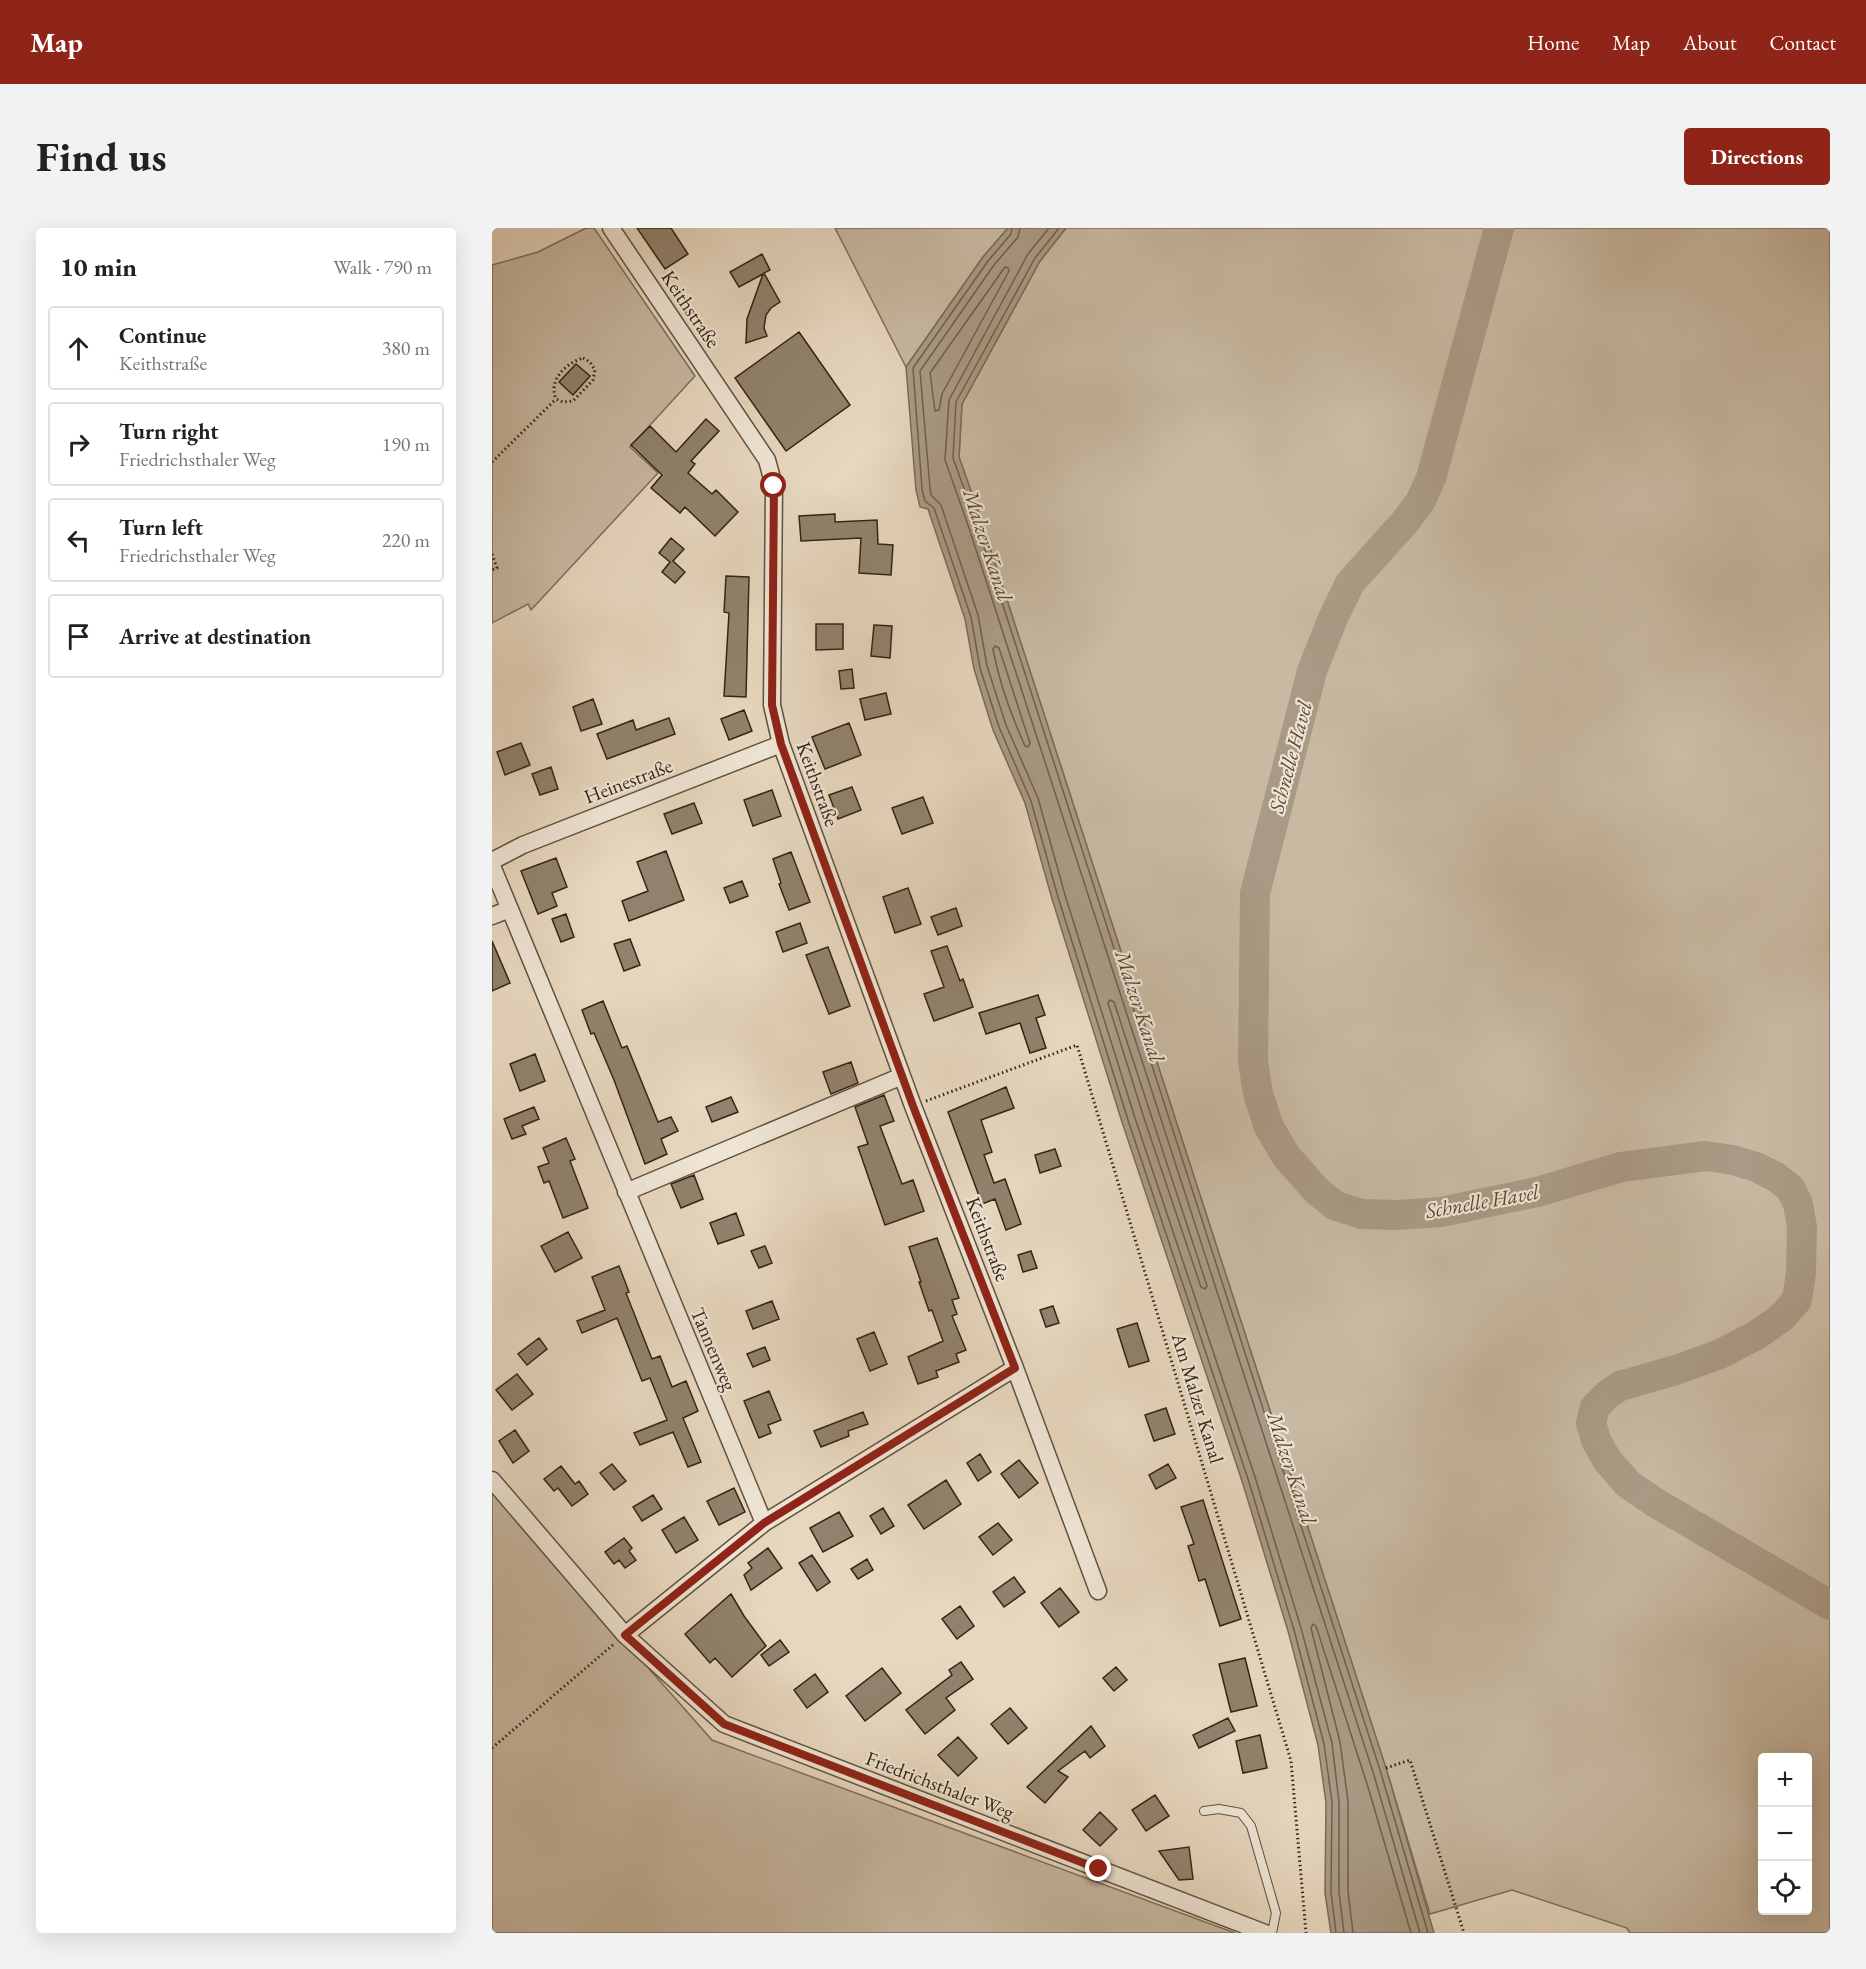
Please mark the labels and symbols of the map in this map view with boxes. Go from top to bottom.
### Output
street label: Keithstraße [656,265,727,353]
route start [760,472,786,498]
water label: Malzer Kanal [957,484,1019,605]
water label: Schnelle Havel [1262,697,1318,817]
street label: Keithstraße [791,738,845,830]
street label: Heinestraße [580,752,676,810]
water label: Malzer Kanal [1109,945,1171,1066]
water label: Schnelle Havel [1422,1178,1542,1224]
street label: Keithstraße [960,1193,1016,1285]
street label: Tannenweg [685,1303,743,1395]
street label: Am Malzer Kanal [1166,1329,1230,1466]
water label: Malzer Kanal [1261,1407,1323,1528]
street label: Friedrichsthaler Weg [862,1745,1018,1825]
route end [1085,1855,1111,1881]

